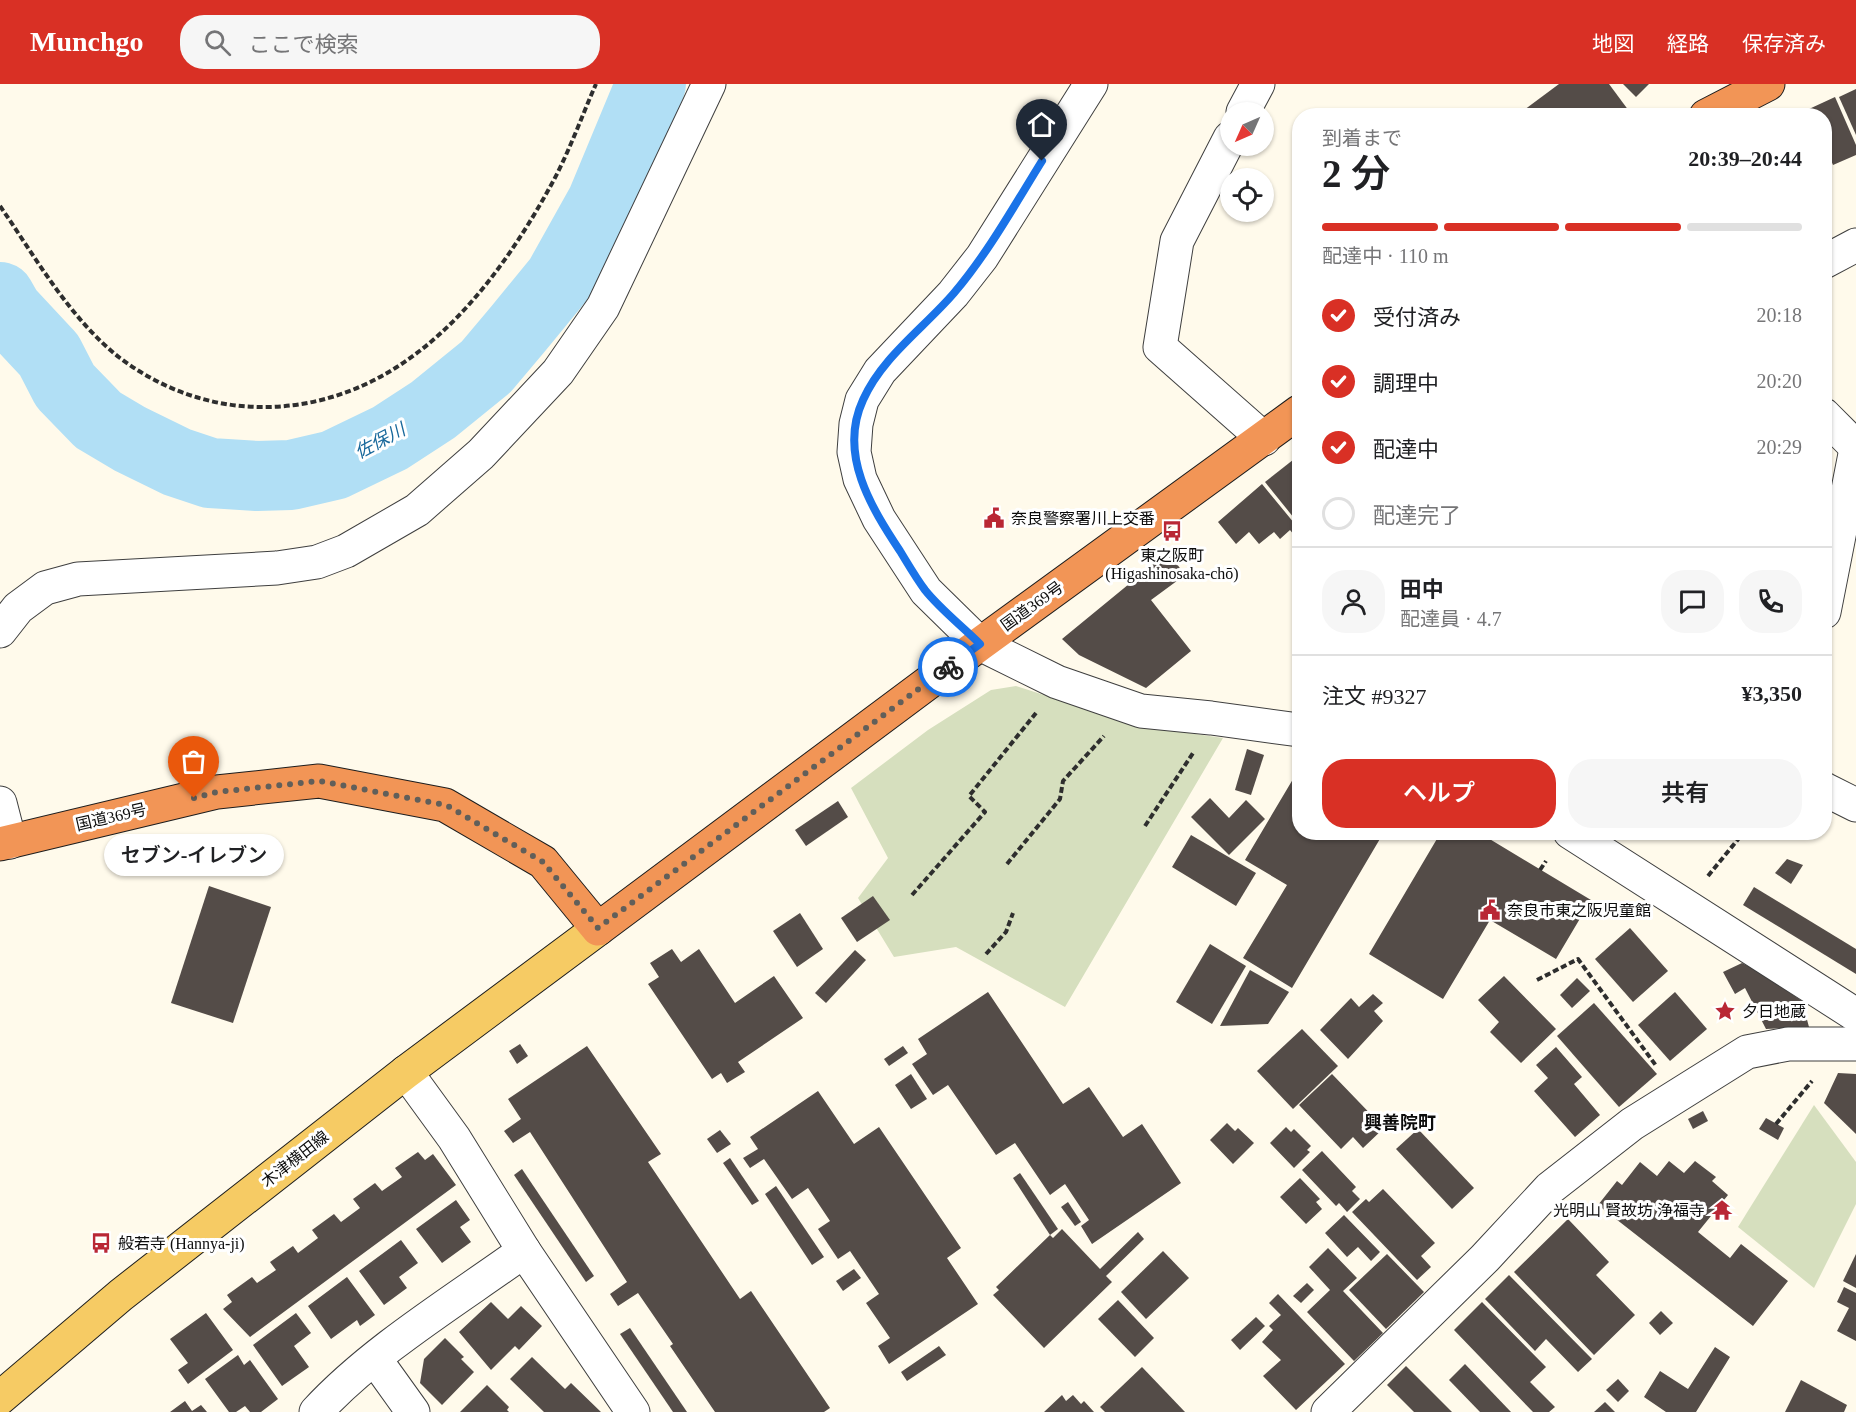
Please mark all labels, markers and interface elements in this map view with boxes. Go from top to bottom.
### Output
search box [180,15,600,69]
text: Munchgo [30,26,144,57]
icon: search [201,26,234,59]
text: ここで検索 [249,32,359,57]
text: 地図 [1592,32,1634,56]
text: 経路 [1667,32,1709,56]
text: 保存済み [1742,32,1826,56]
pin [1016,99,1067,161]
north arrow [1220,102,1274,156]
map controls [1220,102,1274,222]
icon: home [1025,108,1058,141]
text: 到着まで [1322,127,1402,149]
text: 20:39–20:44 [1688,146,1802,171]
text: 2 分 [1322,152,1390,195]
button: locate [1220,168,1274,222]
text: 配達中 · 110 m [1322,245,1448,267]
icon: check [1322,299,1355,332]
text: 20:18 [1756,304,1802,326]
text: 受付済み [1373,305,1461,330]
icon: check [1322,365,1355,398]
text: 20:20 [1756,370,1802,392]
text: 調理中 [1373,371,1439,396]
water label: 佐保川 [351,419,410,463]
icon: check [1322,431,1355,464]
text: 20:29 [1756,436,1802,458]
text: 配達中 [1373,437,1439,462]
text: 配達完了 [1373,503,1461,528]
public building icon: 奈良警察署川上交番 [982,506,1006,530]
place label: 奈良警察署川上交番 [1011,510,1155,527]
bus stop icon: 東之阪町 (Higashinosaka-chō) [1160,519,1184,543]
place label: 東之阪町 (Higashinosaka-chō) [1105,547,1239,583]
button: person [1322,570,1385,633]
button: chat [1661,570,1724,633]
button: phone [1739,570,1802,633]
text: 田中 [1400,577,1444,602]
street label: 国道369号 [998,578,1066,634]
text: 配達員 · 4.7 [1400,608,1502,630]
courier [918,637,978,697]
icon: bike [932,651,965,684]
text: ¥3,350 [1742,681,1802,706]
text: 注文 #9327 [1322,684,1427,709]
pin [168,736,219,798]
icon: bag [177,745,210,778]
button: ヘルプ [1322,759,1556,828]
button: 共有 [1568,759,1802,828]
street label: 国道369号 [74,801,148,833]
callout: セブン-イレブン [104,834,284,876]
text: セブン-イレブン [121,844,267,866]
public building icon: 奈良市東之阪児童館 [1478,898,1502,922]
place label: 奈良市東之阪児童館 [1507,902,1651,919]
place icon: 夕日地蔵 [1713,999,1737,1023]
place label: 夕日地蔵 [1742,1003,1806,1020]
district label: 興善院町 [1364,1113,1436,1133]
street label: 木津横田線 [258,1128,332,1190]
temple icon: 光明山 賢故坊 浄福寺 [1710,1198,1734,1222]
place label: 光明山 賢故坊 浄福寺 [1553,1202,1705,1219]
bus stop icon: 般若寺 (Hannya-ji) [89,1231,113,1255]
place label: 般若寺 (Hannya-ji) [118,1235,245,1253]

